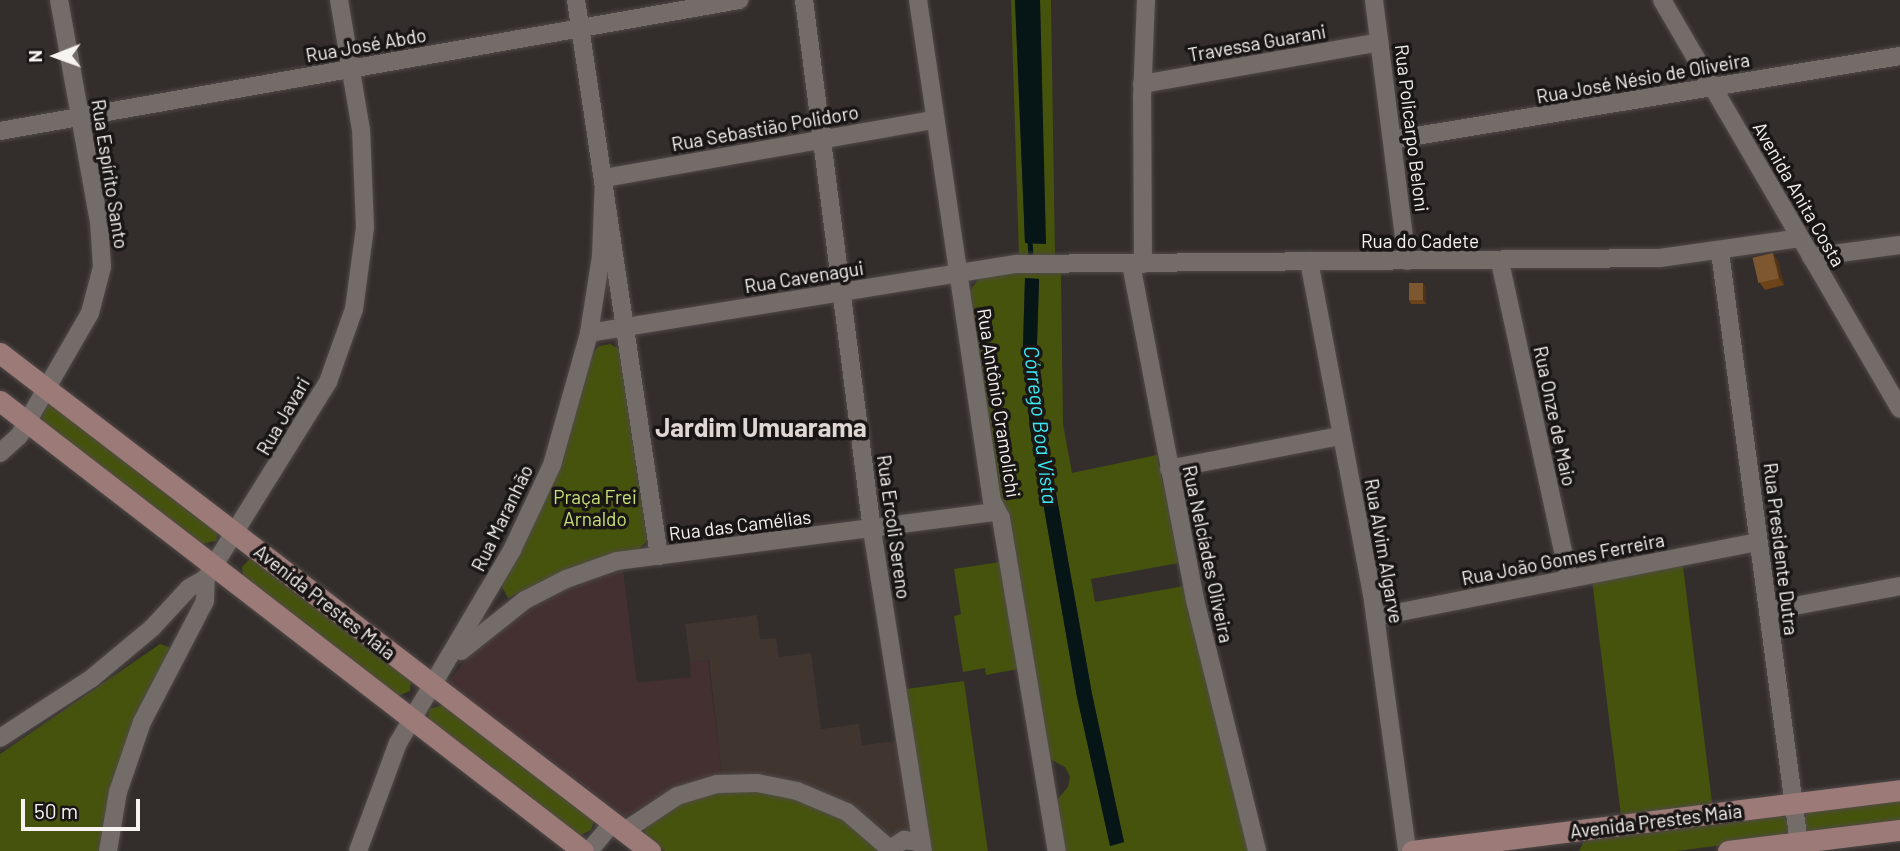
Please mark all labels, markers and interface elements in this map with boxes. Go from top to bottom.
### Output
street label: Travessa Guarani [1186,20,1328,66]
north arrow [21,21,91,91]
street label: Rua José Abdo [304,23,428,67]
street label: Rua Policarpo Beloni [1390,43,1434,213]
street label: Rua José Nésio de Oliveira [1535,48,1751,108]
text: N [23,50,46,63]
street label: Rua Espírito Santo [87,98,133,250]
street label: Rua Sebastião Polidoro [670,100,860,156]
street label: Avenida Anita Costa [1748,118,1850,270]
street label: Rua do Cadete [1361,230,1479,252]
street label: Rua Cavenagui [743,256,865,298]
street label: Rua Antônio Cramolichi [973,307,1025,499]
water label: Córrego Boa Vista [1019,344,1063,506]
street label: Rua Onze de Maio [1529,344,1581,488]
street label: Rua Javari [252,373,314,459]
district label: Jardim Umuarama [655,411,867,443]
street label: Rua Ercoli Sereno [873,453,915,601]
street label: Rua Maranhão [466,461,538,575]
street label: Rua Presidente Dutra [1759,461,1803,637]
street label: Rua Nelcíades Oliveira [1178,463,1238,645]
street label: Rua Alvim Algarve [1360,477,1408,625]
park label: Praça Frei Arnaldo [553,486,637,530]
street label: Rua das Camélias [668,505,812,545]
street label: Rua João Gomes Ferreira [1460,528,1666,590]
street label: Avenida Prestes Maia [250,540,400,664]
scale bar [24,784,144,828]
text: 50 m [34,798,78,823]
street label: Avenida Prestes Maia [1569,799,1743,843]

